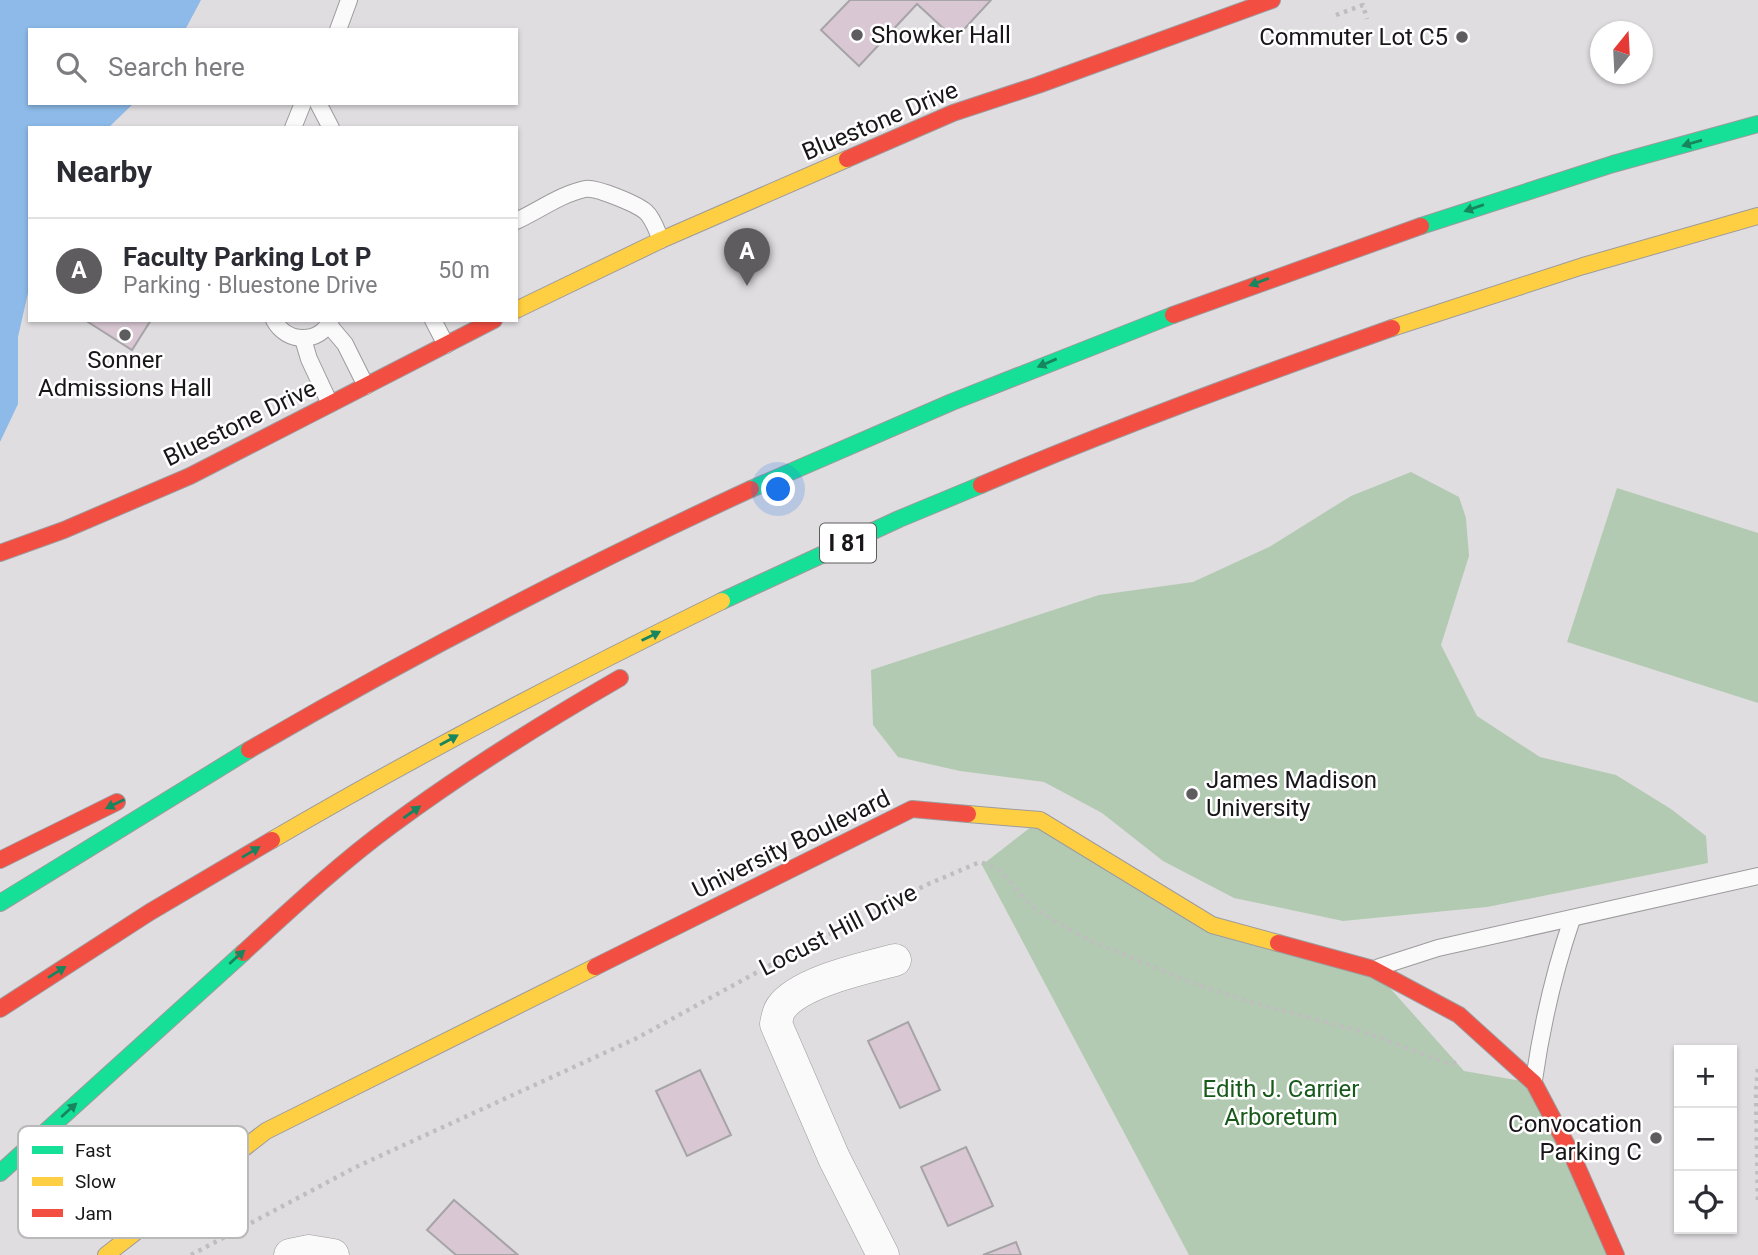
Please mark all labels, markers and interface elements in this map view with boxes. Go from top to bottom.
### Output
place label: Showker Hall [871,21,1011,49]
north arrow [1590,21,1653,84]
place label: Commuter Lot C5 [1259,23,1448,51]
marker: Showker Hall [849,27,865,43]
search box [28,28,518,105]
marker: Commuter Lot C5 [1454,29,1470,45]
icon: search [52,48,90,86]
text: Search here [108,52,245,82]
street label: Bluestone Drive [798,76,962,166]
one-way arrow [1682,138,1703,148]
text: Nearby [56,154,152,189]
one-way arrow [1464,203,1485,214]
pin: A [724,228,770,286]
text: Faculty Parking Lot P [123,242,372,272]
text: A [71,257,87,284]
text: 50 m [438,257,490,284]
text: Parking · Bluestone Drive [123,272,377,299]
one-way arrow [1249,277,1270,288]
marker: Sonner Admissions Hall [117,327,133,343]
place label: Sonner Admissions Hall [38,346,212,402]
one-way arrow [1037,357,1057,369]
street label: Bluestone Drive [159,374,321,472]
your location [761,472,795,506]
road number: I 81 [820,524,876,562]
one-way arrow [641,630,661,641]
one-way arrow [439,734,459,746]
place label: James Madison University [1206,766,1377,822]
street label: University Boulevard [688,784,894,904]
marker: James Madison University [1184,786,1200,802]
one-way arrow [105,798,125,809]
one-way arrow [403,805,421,819]
one-way arrow [241,846,260,858]
street label: Locust Hill Drive [755,878,921,982]
one-way arrow [228,949,246,965]
one-way arrow [48,965,67,978]
map controls [1674,1045,1737,1234]
button: + [1674,1045,1737,1108]
park label: Edith J. Carrier Arboretum [1203,1075,1359,1131]
one-way arrow [60,1102,78,1118]
button: − [1674,1108,1737,1171]
place label: Convocation Parking C [1508,1110,1642,1166]
legend [18,1126,248,1238]
marker: Convocation Parking C [1648,1130,1664,1146]
text: Fast [75,1139,112,1162]
text: Slow [75,1170,116,1193]
button: locate [1674,1171,1737,1234]
text: Jam [75,1202,112,1225]

